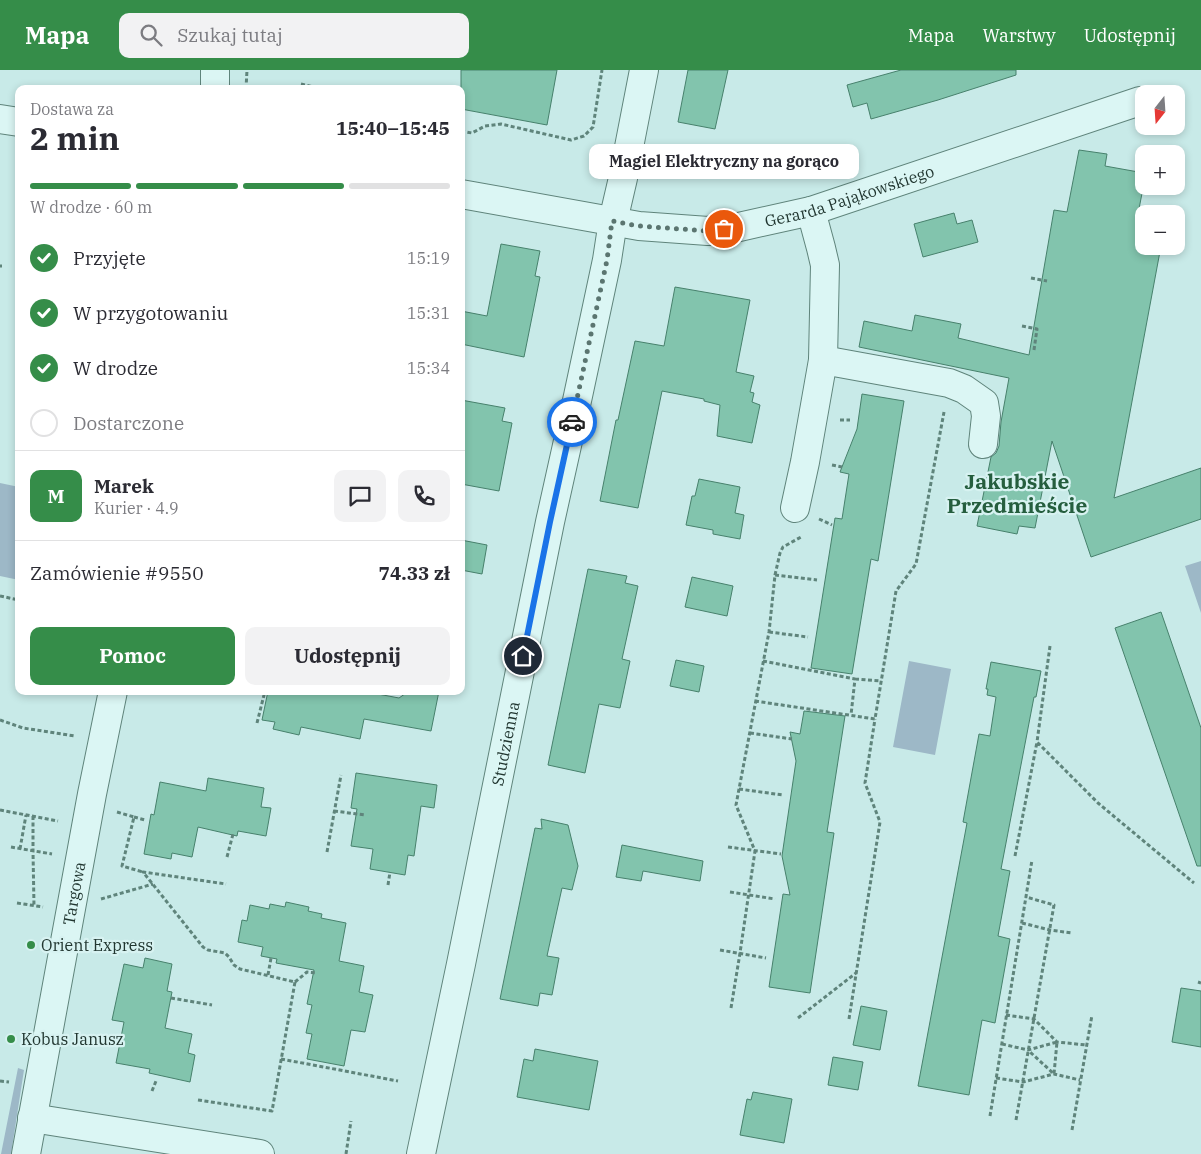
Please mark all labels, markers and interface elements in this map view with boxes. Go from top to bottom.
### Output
search box [119,13,469,58]
text: Mapa [25,19,89,51]
icon: search [137,21,165,49]
text: Szukaj tutaj [177,23,283,47]
text: Mapa [908,24,955,47]
text: Warstwy [983,24,1056,47]
text: Udostępnij [1084,24,1176,47]
north arrow [1135,85,1185,135]
map controls [1135,85,1185,255]
text: Dostawa za [30,99,114,119]
text: 15:40–15:45 [336,116,450,140]
text: 2 min [30,117,120,159]
callout: Magiel Elektryczny na gorąco [589,144,859,179]
button: + [1135,145,1185,195]
text: Magiel Elektryczny na gorąco [609,151,839,171]
street label: Gerarda Pająkowskiego [763,161,937,231]
text: W drodze · 60 m [30,197,152,217]
button: − [1135,205,1185,255]
pin [703,208,745,250]
icon: bag [710,215,738,243]
icon: check [30,244,58,272]
text: Przyjęte [73,246,146,270]
text: 15:19 [407,248,450,268]
icon: check [30,299,58,327]
text: W przygotowaniu [73,301,228,325]
text: 15:31 [407,303,450,323]
icon: check [30,354,58,382]
text: W drodze [73,356,158,380]
text: 15:34 [407,358,450,378]
courier [547,397,597,447]
icon: car [558,408,586,436]
text: Dostarczone [73,411,184,435]
district label: Jakubskie Przedmieście [947,467,1087,519]
button: chat [334,470,386,522]
button: phone [398,470,450,522]
text: Marek [94,474,154,498]
text: M [47,484,65,508]
text: Kurier · 4.9 [94,498,179,518]
text: Zamówienie #9550 [30,561,204,585]
text: 74.33 zł [379,561,450,585]
button: Pomoc [30,627,235,685]
button: Udostępnij [245,627,450,685]
pin [502,635,544,677]
icon: home [509,642,537,670]
street label: Studzienna [487,699,524,788]
street label: Targowa [58,860,89,927]
place label: Orient Express [41,935,153,955]
marker: Orient Express [25,939,37,951]
place label: Kobus Janusz [21,1029,124,1049]
marker: Kobus Janusz [5,1033,17,1045]

